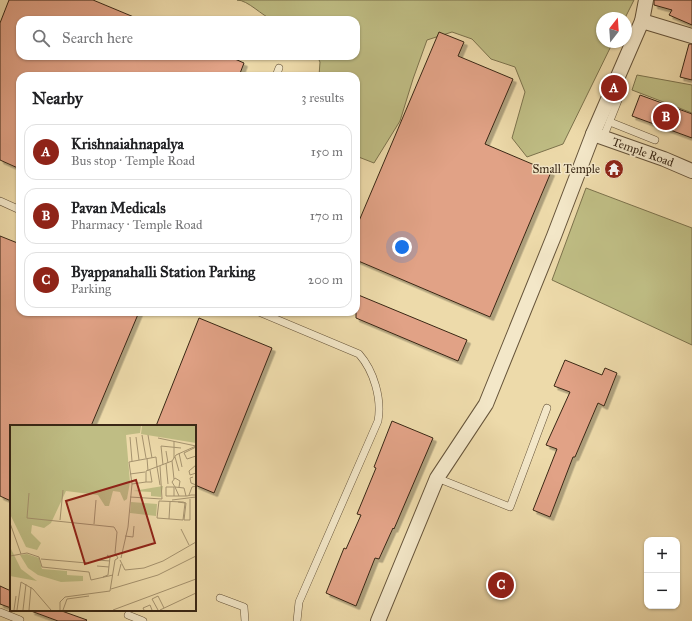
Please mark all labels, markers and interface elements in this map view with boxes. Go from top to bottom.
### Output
north arrow [596,12,632,48]
search box [16,16,360,60]
icon: search [30,27,52,49]
text: Search here [62,29,133,47]
pin: A [601,73,627,103]
text: Nearby [32,88,83,109]
text: 3 results [301,90,344,106]
pin: B [653,102,679,132]
street label: Temple Road [610,134,676,170]
text: Krishnaiahnapalya [71,135,184,153]
text: A [42,144,50,160]
text: 150 m [311,144,343,160]
text: Bus stop · Temple Road [71,153,195,169]
temple icon: Small Temple [603,158,625,180]
place label: Small Temple [532,162,600,176]
text: Pavan Medicals [71,199,166,217]
text: B [42,208,50,224]
text: 170 m [310,208,343,224]
text: Pharmacy · Temple Road [71,217,202,233]
your location [392,237,412,257]
text: Byappanahalli Station Parking [71,263,255,281]
text: C [42,272,50,288]
text: 200 m [308,272,343,288]
text: Parking [71,281,111,297]
inset map [10,425,196,611]
map controls [644,537,680,609]
button: + [644,537,680,573]
pin: C [488,570,514,600]
button: − [644,573,680,609]

